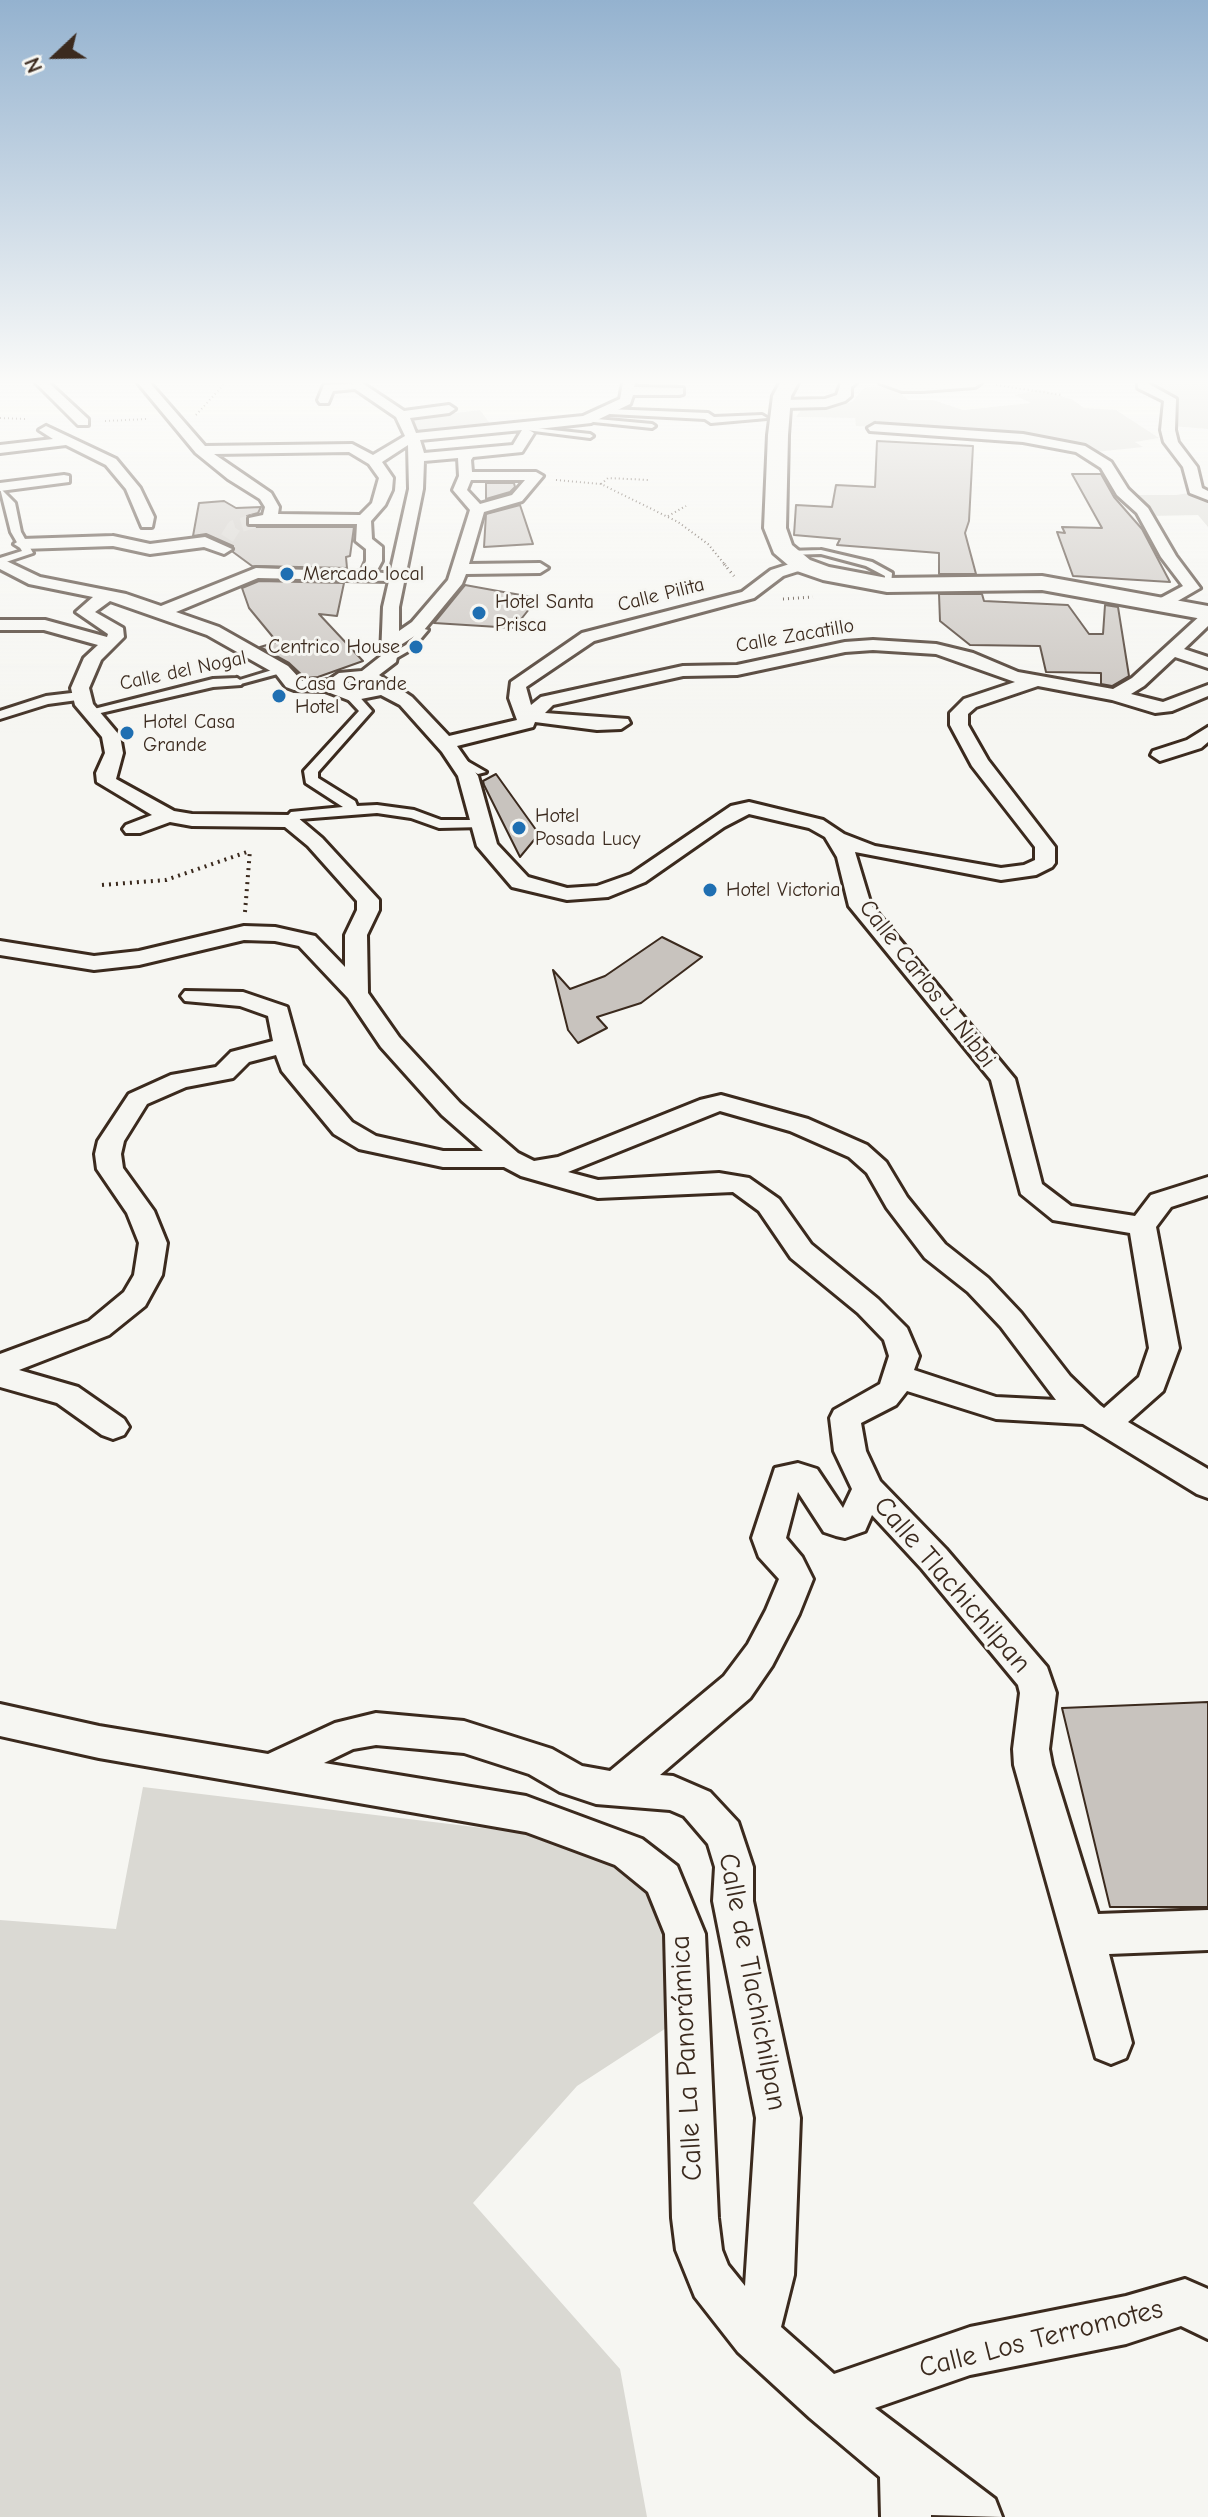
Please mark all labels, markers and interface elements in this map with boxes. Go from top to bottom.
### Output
north arrow [16,16,96,96]
text: N [19,53,48,77]
place label: Mercado local [303,562,424,586]
marker: Mercado local [278,565,296,583]
street label: Calle Pilita [615,573,707,617]
place label: Hotel Santa Prisca [495,590,594,637]
marker: Hotel Santa Prisca [470,604,488,622]
street label: Calle Zacatillo [734,614,856,658]
place label: Centrico House [268,635,400,659]
marker: Centrico House [407,638,425,656]
street label: Calle del Nogal [118,646,248,696]
place label: Casa Grande Hotel [295,672,407,719]
marker: Casa Grande Hotel [270,687,288,705]
place label: Hotel Casa Grande [143,710,235,757]
marker: Hotel Casa Grande [118,724,136,742]
place label: Hotel Posada Lucy [535,804,641,851]
marker: Hotel Posada Lucy [510,819,528,837]
place label: Hotel Victoria [726,878,840,902]
marker: Hotel Victoria [701,881,719,899]
street label: Calle Carlos J. Nibbi [853,894,1001,1074]
street label: Calle Tlachichilpan [866,1490,1038,1680]
street label: Calle de Tlachichilpan [711,1851,793,2113]
street label: Calle La Panorámica [664,1934,710,2182]
street label: Calle Los Terromotes [916,2292,1166,2386]

